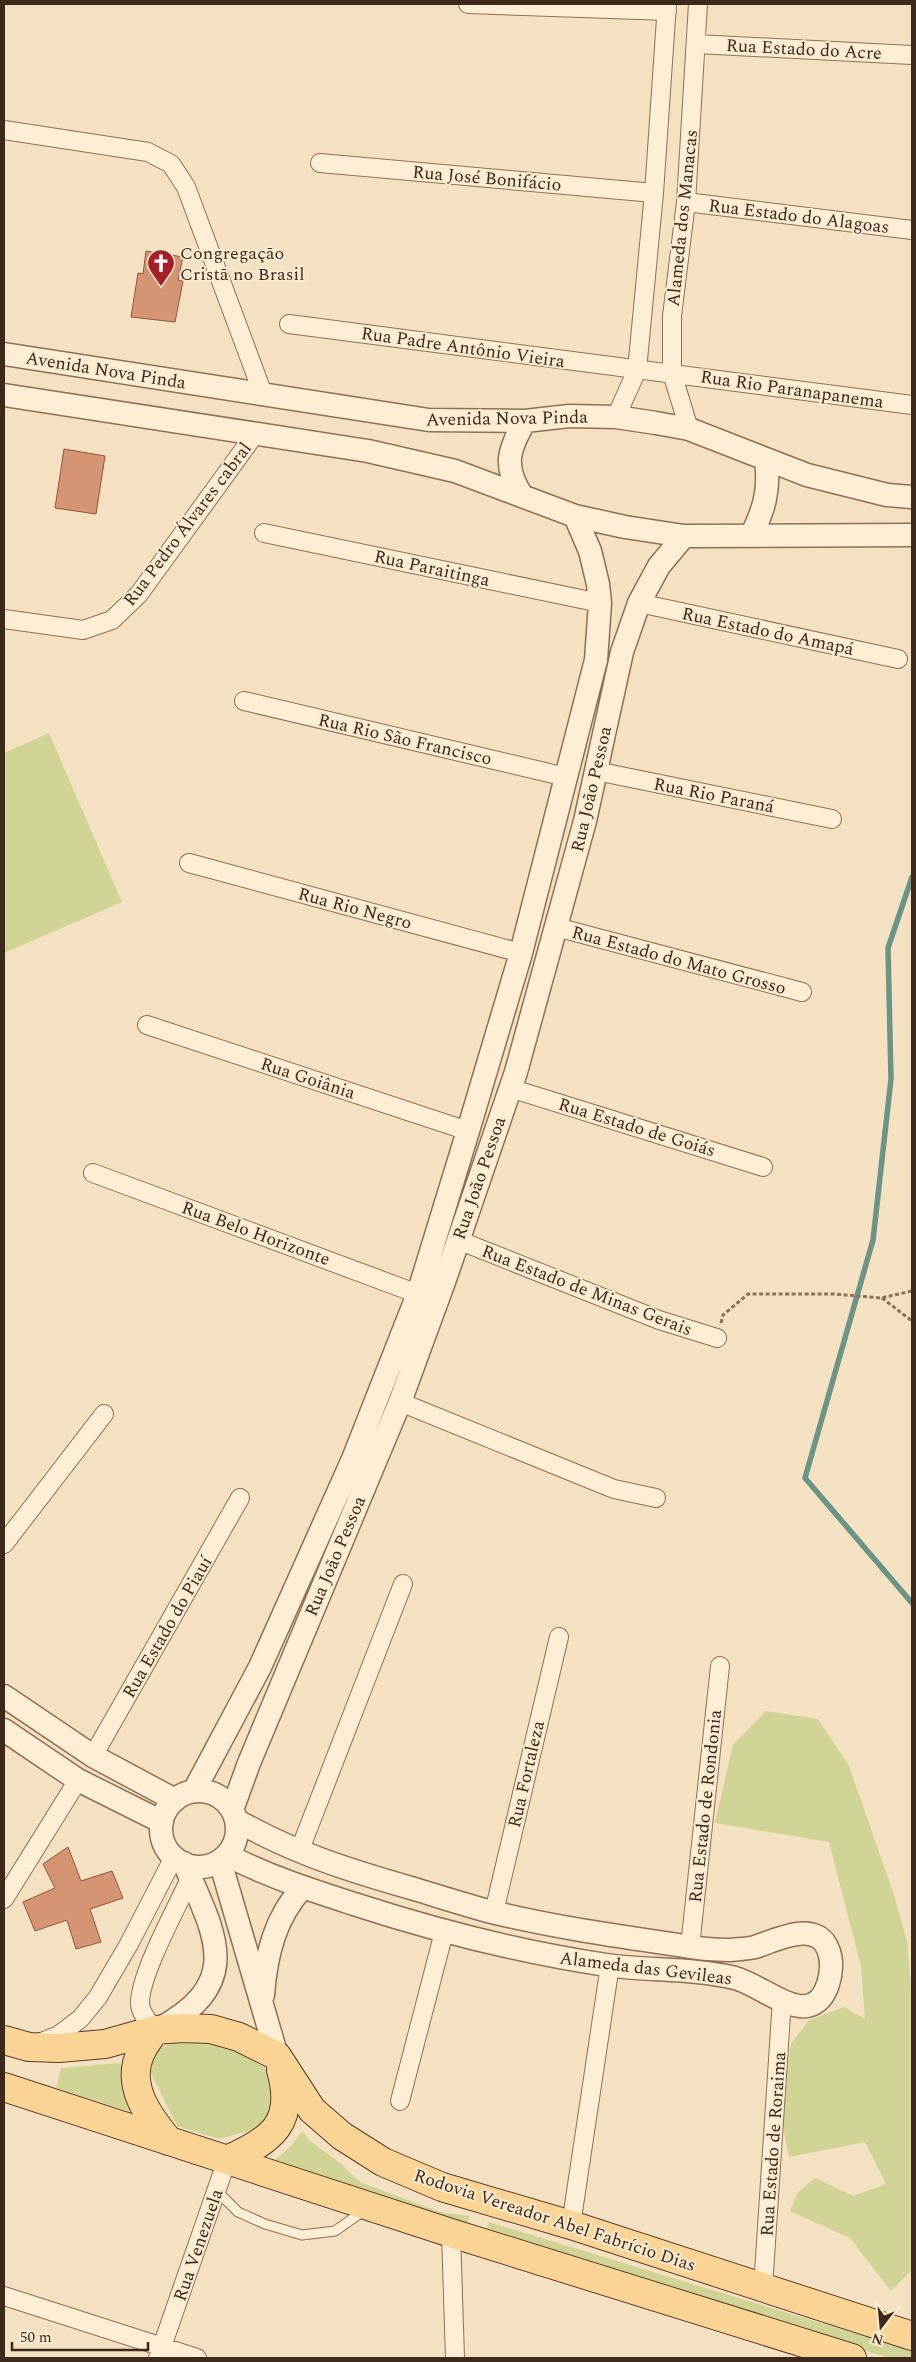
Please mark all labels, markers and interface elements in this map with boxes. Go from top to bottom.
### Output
street label: Rua Estado do Acre [725,32,883,67]
street label: Alameda dos Manacas [660,128,705,308]
street label: Rua José Bonifácio [411,159,563,198]
street label: Rua Estado do Alagoas [707,192,891,241]
place label: Congregação Cristã no Brasil [180,240,305,288]
church icon: Congregação Cristã no Brasil [146,248,176,287]
street label: Rua Padre Antônio Vieira [359,320,567,375]
street label: Avenida Nova Pinda [24,344,188,397]
street label: Rua Rio Paranapanema [699,363,885,416]
street label: Avenida Nova Pinda [426,404,588,433]
street label: Rua Pedro Álvares cabral [117,437,258,612]
street label: Rua Paraitinga [371,543,493,594]
street label: Rua Estado do Amapá [679,600,857,663]
street label: Rua Rio São Francisco [315,706,494,773]
street label: Rua João Pessoa [564,723,619,855]
street label: Rua Rio Paraná [651,771,777,820]
street label: Rua Rio Negro [295,880,415,937]
street label: Rua Estado do Mato Grosso [569,919,789,1002]
street label: Rua Goiânia [257,1050,359,1107]
street label: Rua Estado de Goiás [555,1091,719,1164]
street label: Rua João Pessoa [446,1113,513,1243]
street label: Rua Belo Horizonte [178,1194,334,1273]
street label: Rua Estado de Minas Gerais [478,1238,696,1343]
street label: Rua João Pessoa [298,1492,373,1621]
street label: Rua Estado do Piauí [116,1550,220,1703]
street label: Rua Estado de Rondonia [682,1708,729,1904]
street label: Rua Fortaleza [501,1718,552,1830]
street label: Alameda das Gevileas [558,1945,734,1992]
street label: Rua Estado de Roraima [754,2051,793,2237]
street label: Rodovia Vereador Abel Fabrício Dias [410,2162,699,2279]
street label: Rua Venezuela [167,2185,230,2305]
north arrow [856,2302,906,2352]
scale bar [12,2320,149,2352]
text: 50 m [20,2326,52,2349]
text: N [869,2327,886,2351]

